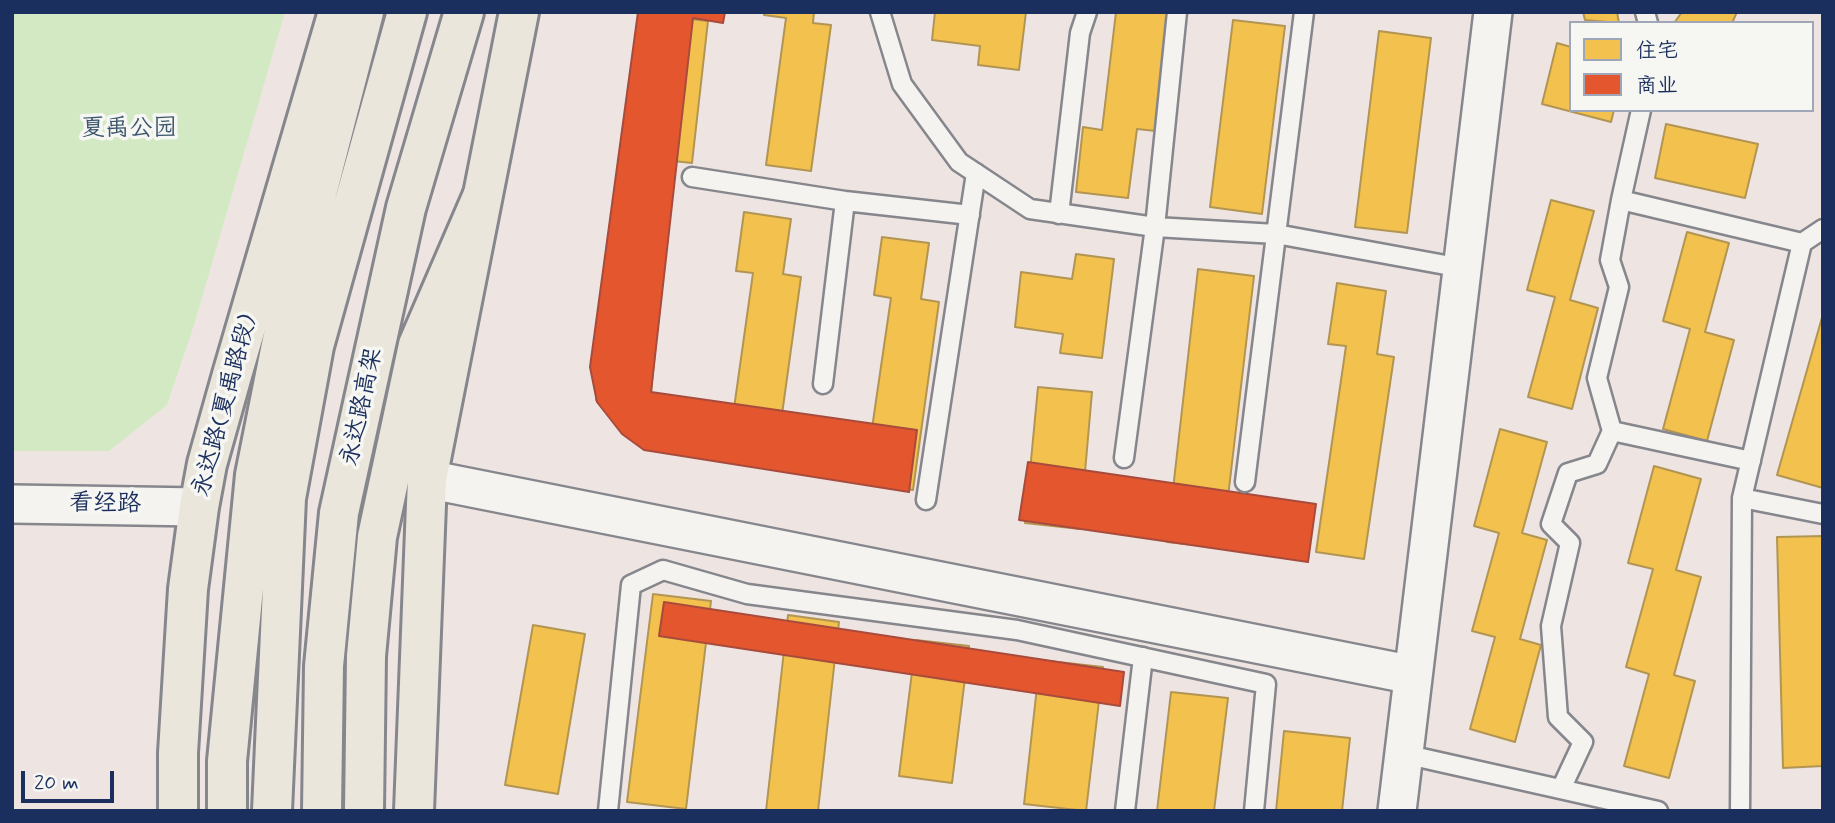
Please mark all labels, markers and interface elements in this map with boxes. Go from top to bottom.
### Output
legend [1569,21,1814,112]
text: 住宅 [1636,37,1678,65]
text: 商业 [1636,72,1678,100]
park label: 夏禹公园 [81,116,177,144]
street label: 永达路(夏禹路段) [188,312,264,500]
street label: 永达路高架 [336,345,390,469]
street label: 看经路 [69,490,141,520]
scale bar [24,756,117,800]
text: 20 m [34,769,79,797]

